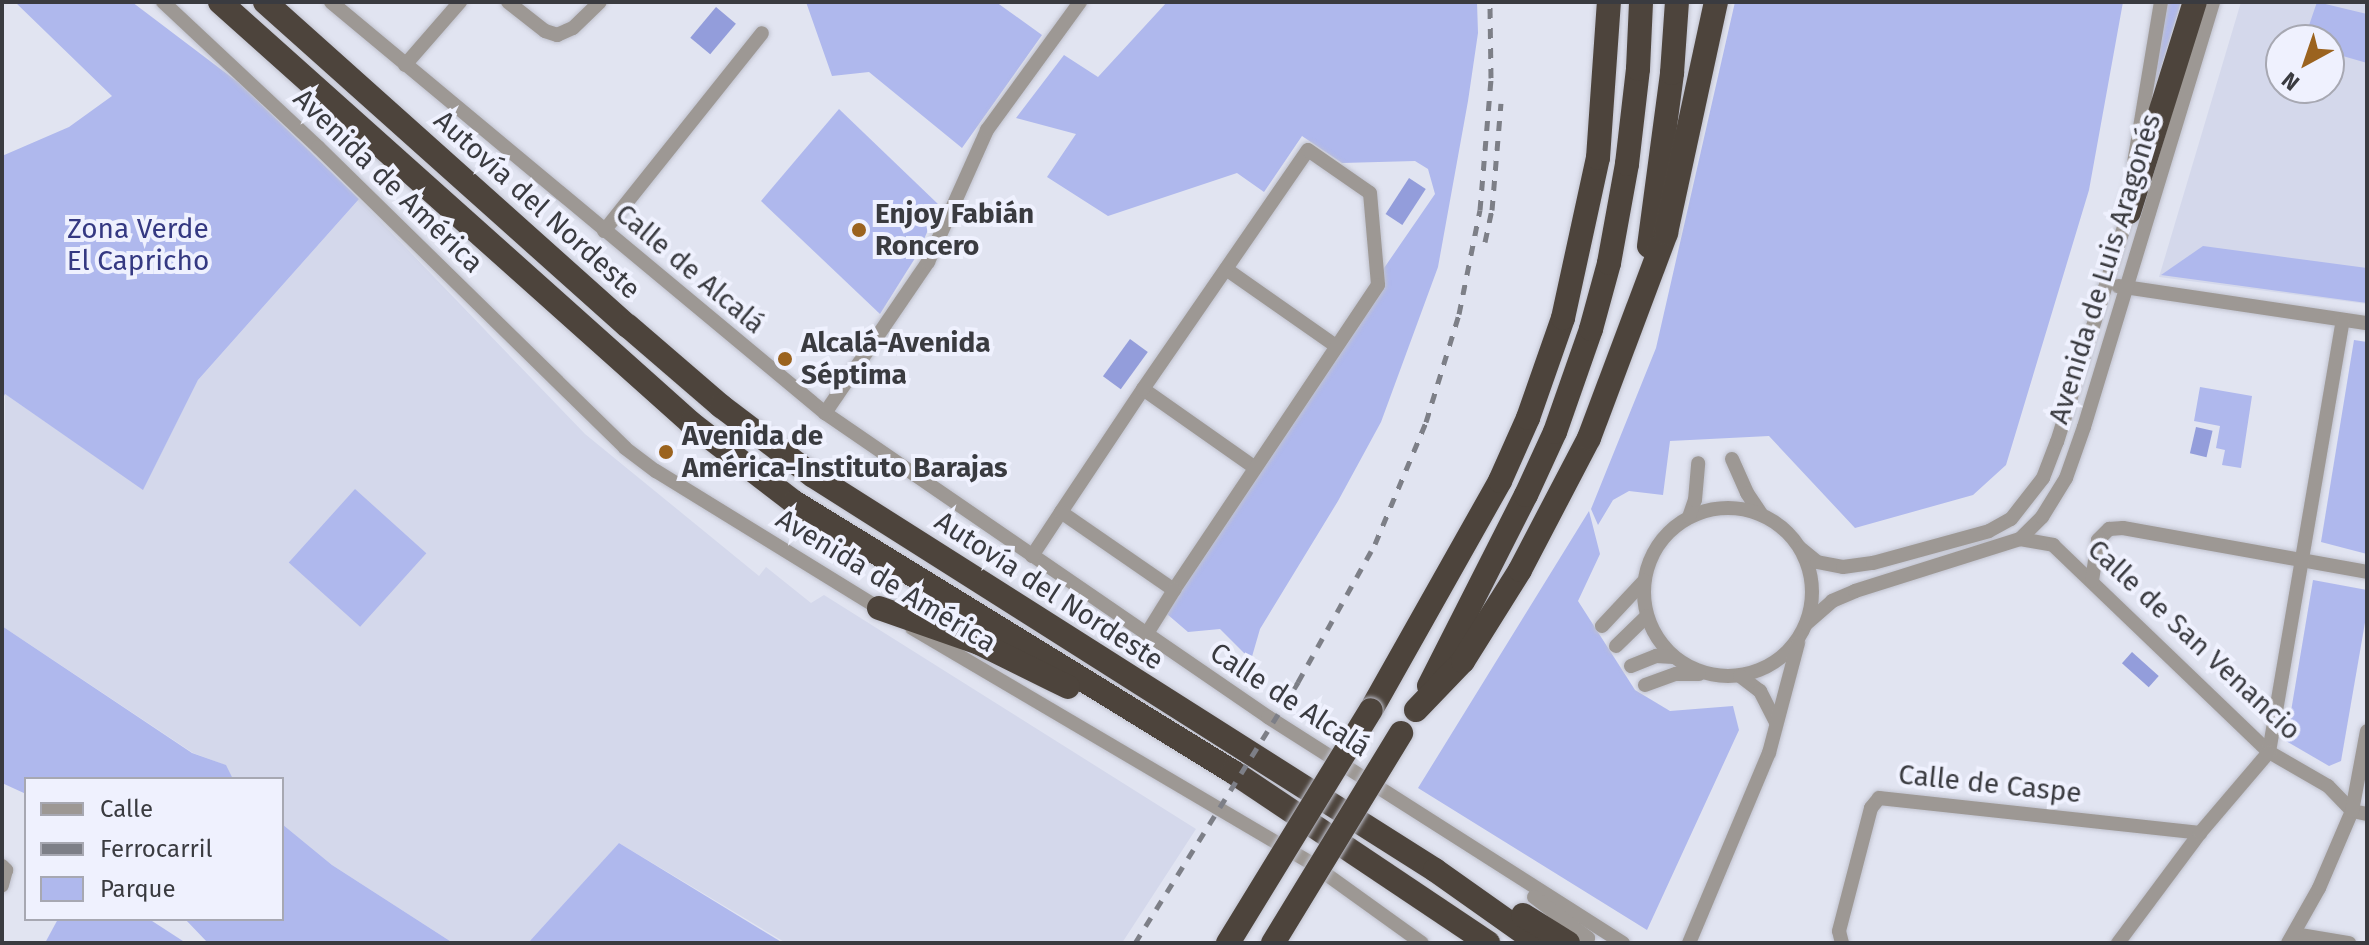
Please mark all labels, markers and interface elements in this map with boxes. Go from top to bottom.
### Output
north arrow [2265,24,2345,104]
text: N [2276,66,2305,96]
street label: Avenida de América [286,82,490,280]
street label: Autovía del Nordeste [427,104,647,306]
street label: Avenida de Luis Aragonés [2042,110,2168,428]
street label: Calle de Alcalá [609,197,771,341]
place label: Enjoy Fabián Roncero [875,197,1034,263]
park label: Zona Verde El Capricho [67,212,209,278]
marker: Enjoy Fabián Roncero [850,221,868,239]
place label: Alcalá-Avenida Séptima [801,326,991,392]
marker: Alcalá-Avenida Séptima [776,350,794,368]
place label: Avenida de América-Instituto Barajas [682,419,1008,485]
marker: Avenida de América-Instituto Barajas [657,443,675,461]
street label: Avenida de América [770,502,1002,660]
street label: Autovía del Nordeste [928,505,1170,677]
street label: Calle de San Venancio [2081,533,2307,747]
street label: Calle de Alcalá [1204,636,1376,764]
street label: Calle de Caspe [1897,758,2083,810]
legend [24,777,284,921]
text: Calle [100,795,153,823]
text: Ferrocarril [100,835,212,863]
text: Parque [100,875,176,903]

